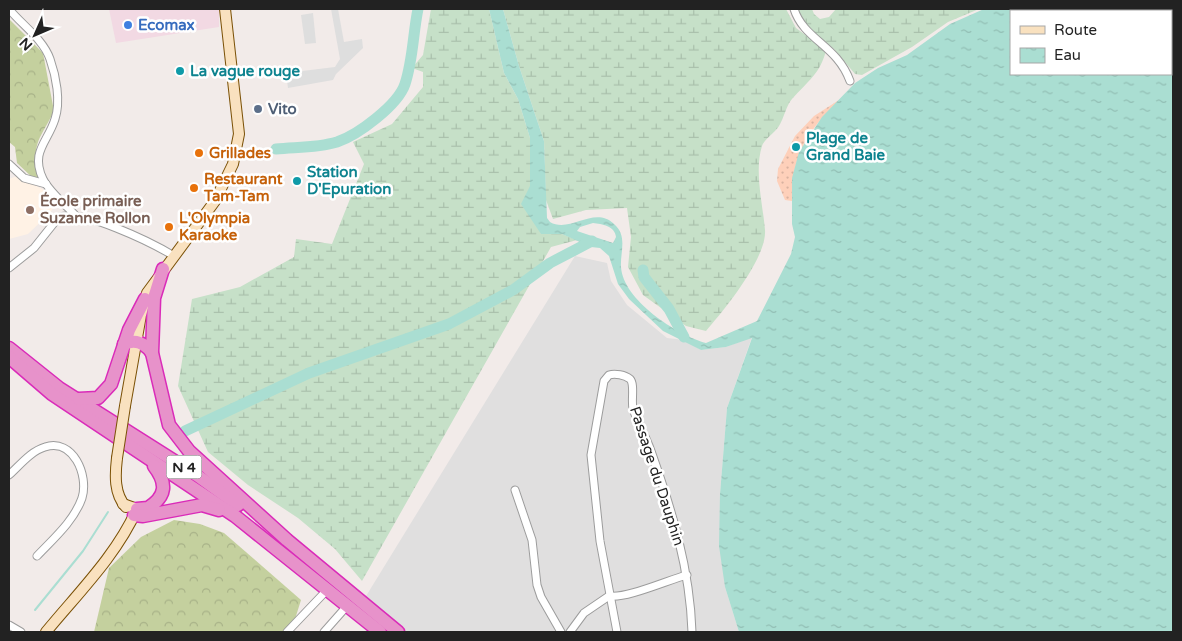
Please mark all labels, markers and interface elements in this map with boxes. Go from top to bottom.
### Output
north arrow [10,10,60,60]
legend [1010,10,1172,75]
place label: Ecomax [138,16,195,34]
marker: Ecomax [122,19,134,31]
text: Route [1054,21,1097,39]
text: N [16,34,36,54]
text: Eau [1054,46,1081,64]
place label: La vague rouge [190,62,300,81]
marker: La vague rouge [174,65,186,77]
place label: Vito [268,100,297,118]
marker: Vito [252,103,264,115]
place label: Plage de Grand Baie [806,129,886,164]
marker: Plage de Grand Baie [790,141,802,153]
place label: Grillades [209,144,271,162]
marker: Grillades [193,147,205,159]
place label: Station D'Epuration [307,163,391,199]
place label: Restaurant Tam-Tam [203,170,283,205]
marker: Station D'Epuration [291,175,303,187]
marker: Restaurant Tam-Tam [188,182,200,194]
place label: École primaire Suzanne Rollon [40,191,150,227]
marker: École primaire Suzanne Rollon [24,204,36,216]
place label: L'Olympia Karaoke [179,209,250,244]
marker: L'Olympia Karaoke [163,221,175,233]
street label: Passage du Dauphin [626,404,688,548]
road number: N 4 [166,456,202,478]

